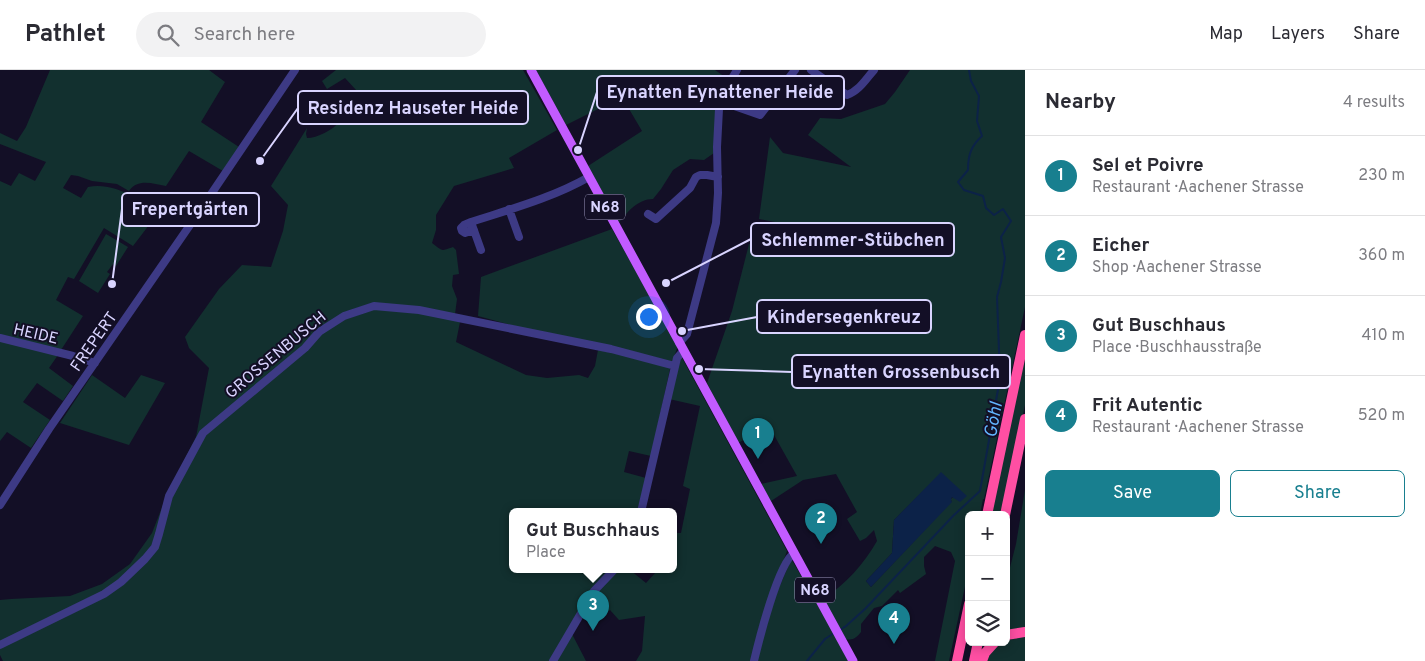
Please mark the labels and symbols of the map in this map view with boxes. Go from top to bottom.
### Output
callout: Eynatten Eynattener Heide [597,76,844,109]
text: Eynatten Eynattener Heide [607,82,834,105]
callout: Residenz Hauseter Heide [298,91,528,124]
text: Residenz Hauseter Heide [308,98,518,121]
callout: Frepertgärten [122,193,259,226]
road number: N68 [585,194,625,220]
text: Frepertgärten [132,199,248,222]
callout: Schlemmer-Stübchen [751,223,954,256]
text: Schlemmer-Stübchen [761,230,945,253]
callout: Kindersegenkreuz [757,300,931,333]
your location [636,304,662,330]
text: Kindersegenkreuz [767,307,921,330]
street label: FREPERT [67,308,122,376]
street label: GROSSENBUSCH [222,308,331,404]
street label: HEIDE [11,320,60,350]
callout: Eynatten Grossenbusch [792,355,1010,388]
text: Eynatten Grossenbusch [802,362,1000,385]
water label: Göhl [980,399,1009,440]
pin: 1 [742,418,774,459]
pin: 2 [805,503,837,544]
road number: N68 [795,578,835,602]
pin: 3 [577,590,609,631]
pin: 4 [878,603,910,644]

